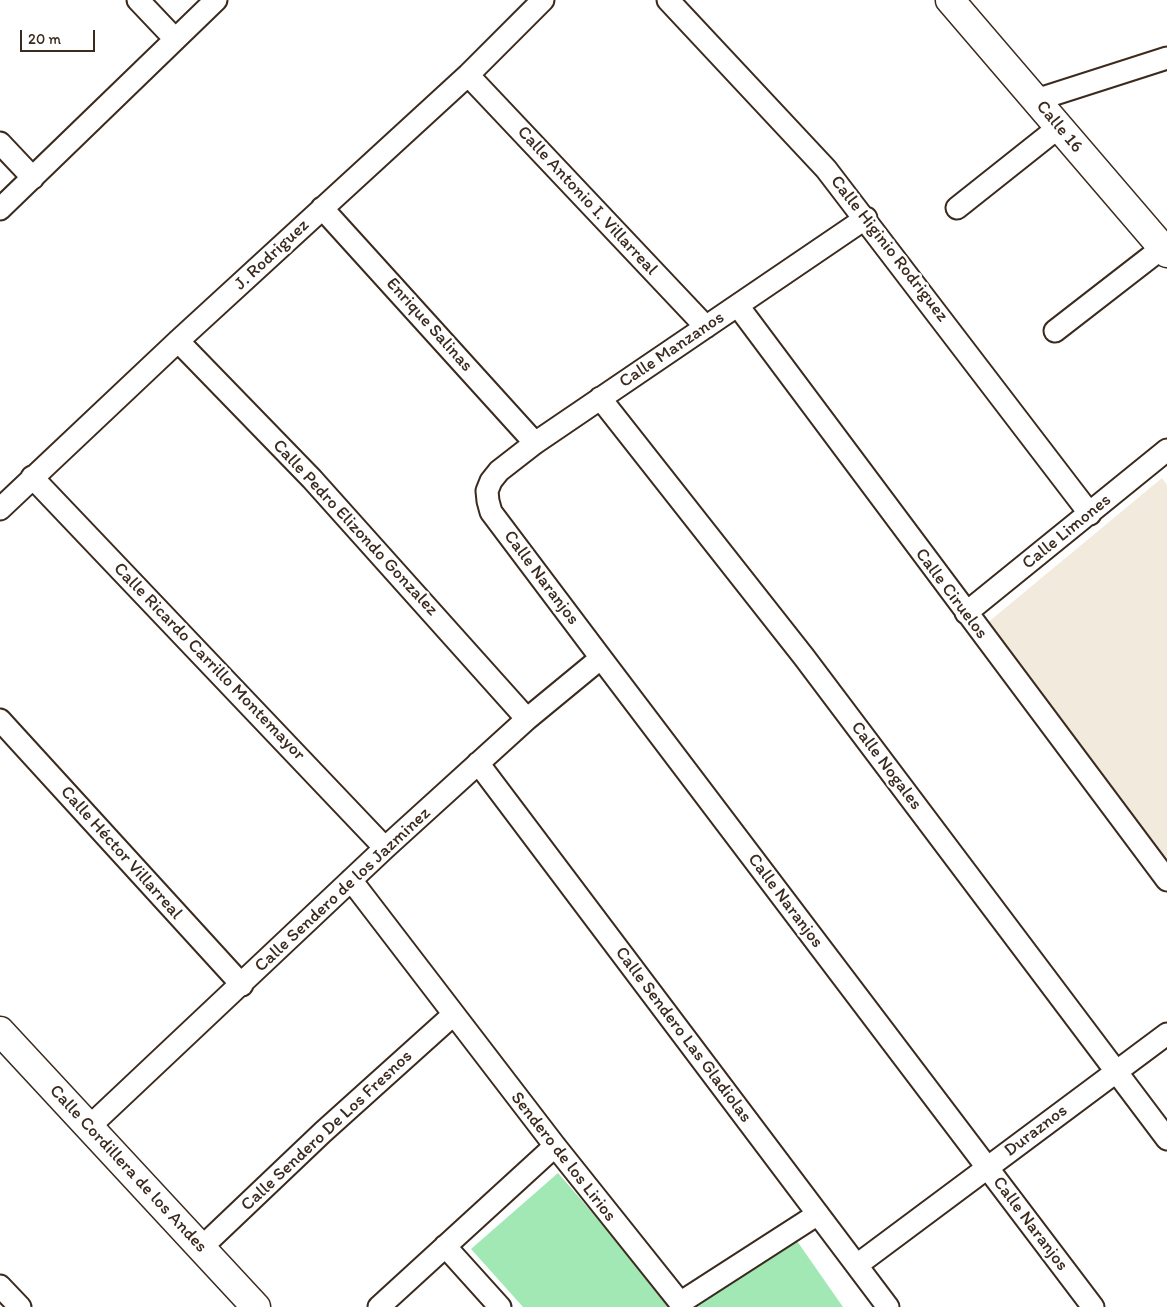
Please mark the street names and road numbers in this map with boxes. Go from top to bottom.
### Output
street label: Calle 16 [1031,96,1087,158]
street label: Calle Antonio I. Villarreal [512,122,662,280]
street label: Calle Higinio Rodriguez [825,172,953,326]
street label: J. Rodriguez [230,215,314,295]
street label: Enrique Salinas [381,273,477,377]
street label: Calle Manzanos [615,307,729,393]
street label: Calle Pedro Elizondo Gonzalez [268,435,442,621]
street label: Calle Limones [1018,490,1116,574]
street label: Calle Naranjos [499,527,583,629]
street label: Calle Ciruelos [910,544,992,644]
street label: Calle Ricardo Carrillo Montemayor [109,558,309,766]
street label: Calle Nogales [846,718,926,814]
street label: Calle Héctor Villarreal [55,782,187,924]
street label: Calle Sendero de los Jazminez [251,803,435,977]
street label: Calle Naranjos [743,850,827,952]
street label: Calle Sendero Las Gladiolas [610,943,756,1127]
street label: Calle Sendero De Los Fresnos [237,1046,417,1216]
street label: Calle Cordillera de los Andes [44,1081,212,1257]
street label: Sendero de los Lirios [506,1088,620,1226]
street label: Duraznos [1000,1100,1072,1162]
street label: Calle Naranjos [988,1173,1072,1275]

